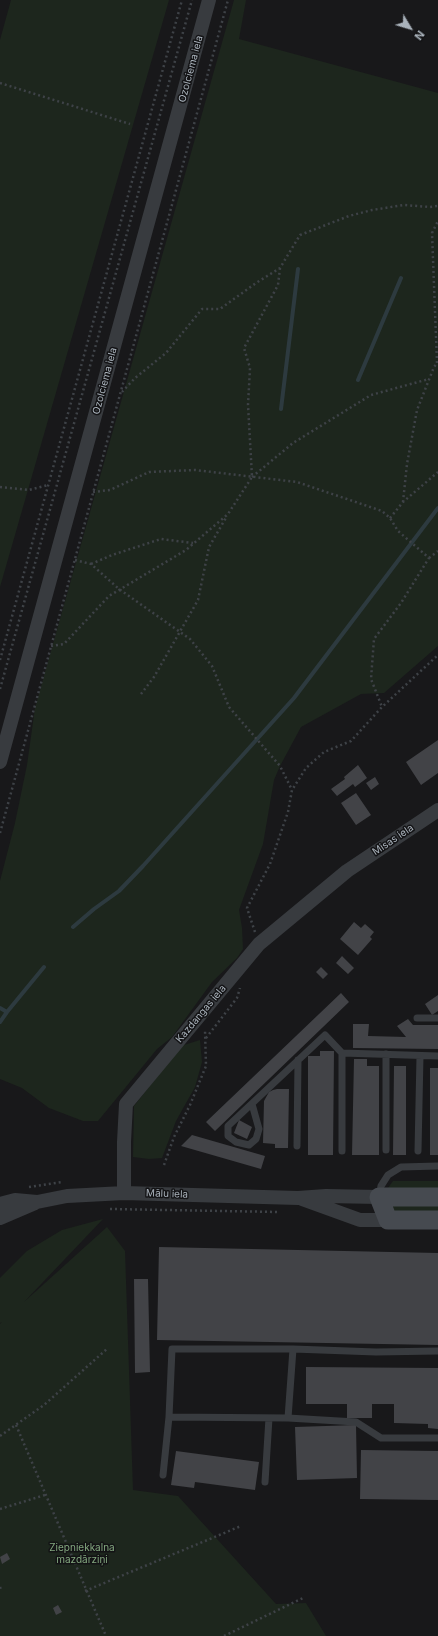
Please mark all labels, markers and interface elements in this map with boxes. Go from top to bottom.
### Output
north arrow [390,8,430,48]
text: N [411,28,428,43]
street label: Ozolciema iela [176,34,206,104]
street label: Ozolciema iela [90,346,120,416]
street label: Misas iela [370,822,416,858]
street label: Kazdangas iela [173,983,229,1045]
street label: Mālu iela [146,1187,188,1201]
park label: Ziepniekkalna mazdārziņi [49,1542,115,1566]

